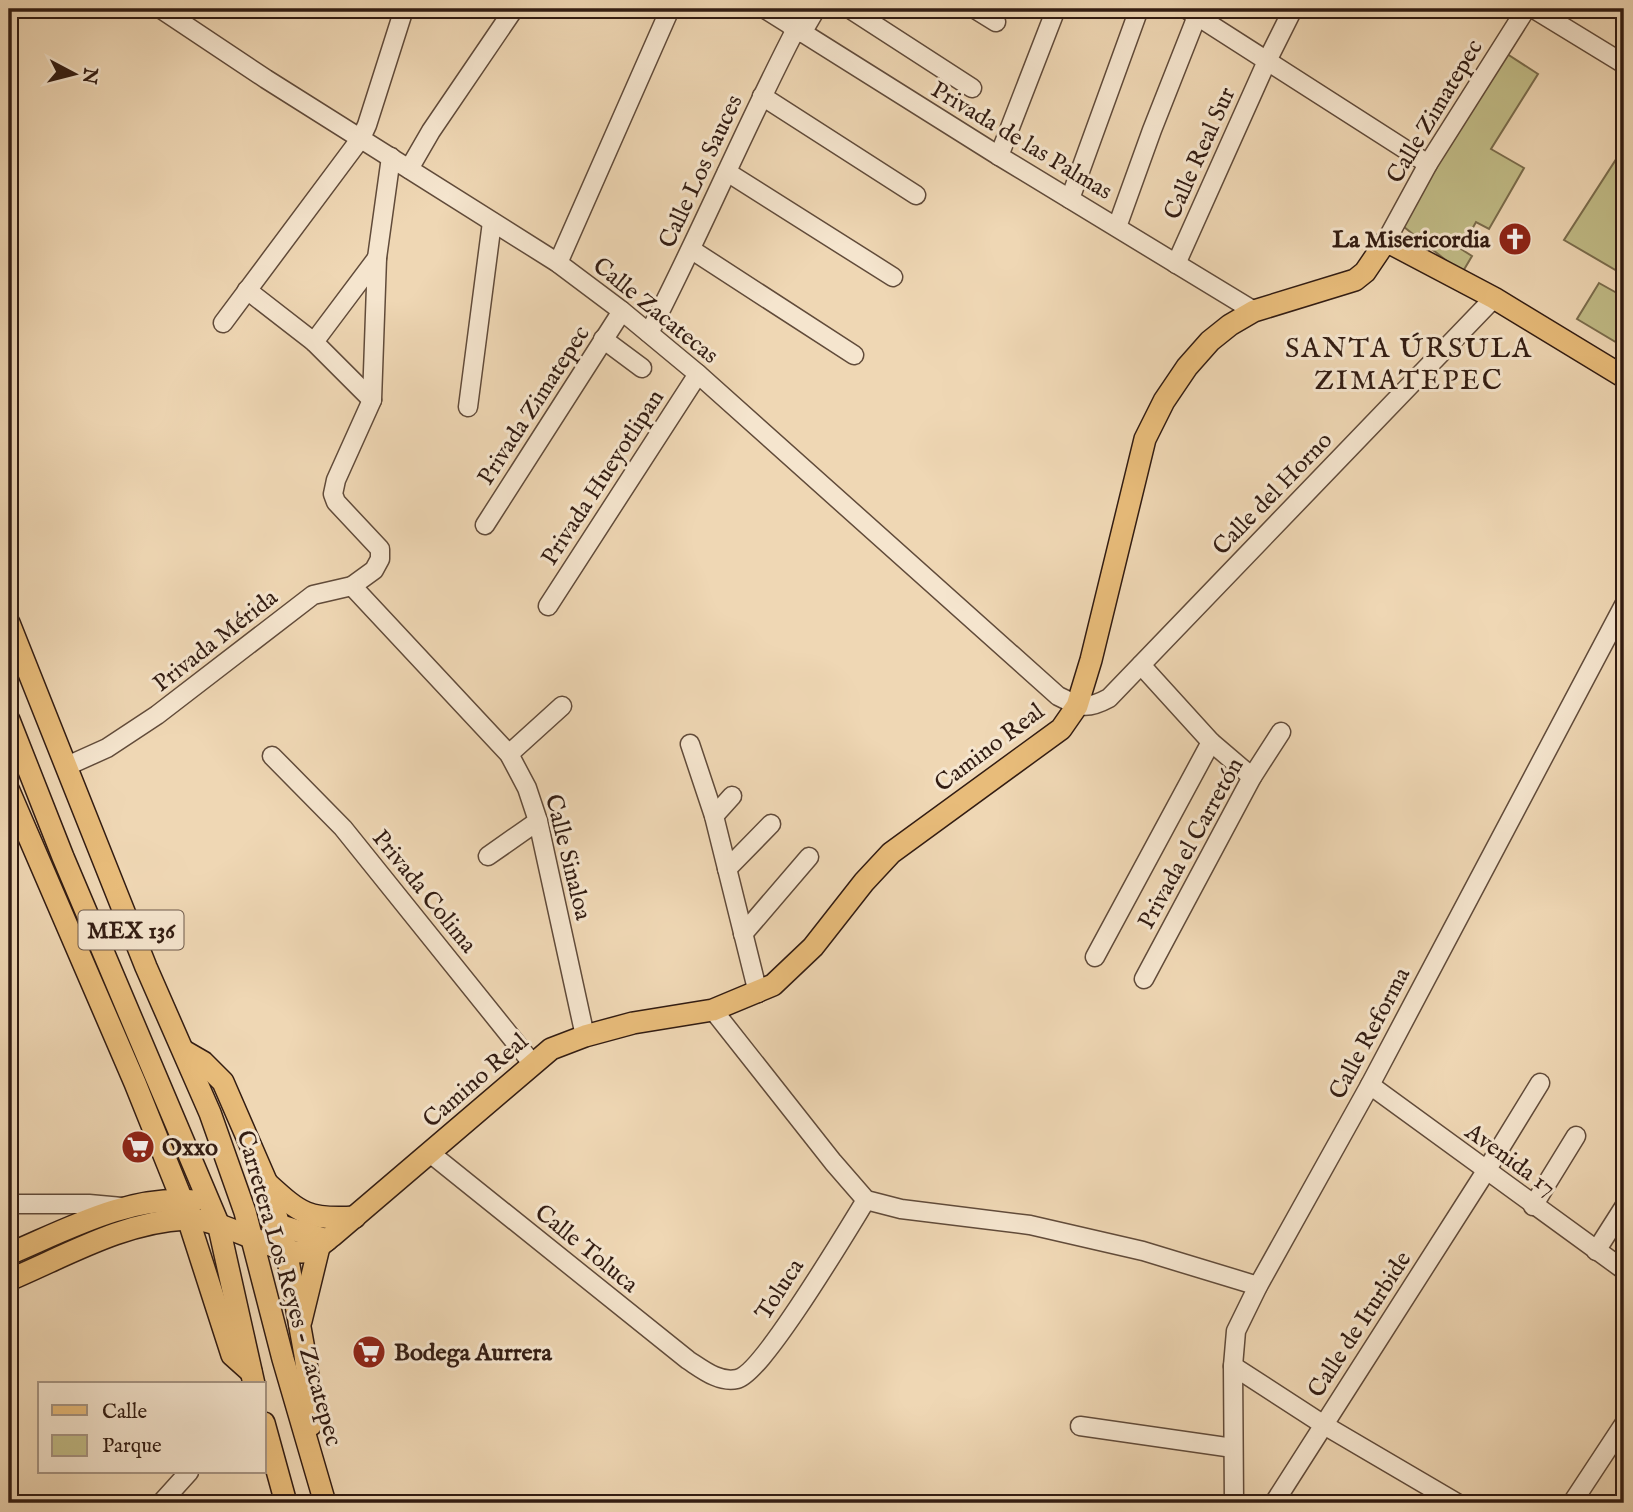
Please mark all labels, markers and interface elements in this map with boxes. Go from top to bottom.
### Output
street label: Calle Zimatepec [1380,34,1490,189]
north arrow [38,38,108,108]
text: N [76,65,102,86]
street label: Privada de las Palmas [925,75,1118,208]
street label: Calle Real Sur [1157,82,1243,225]
street label: Calle Los Sauces [652,90,750,253]
church icon: La Misericordia [1496,220,1534,258]
place label: La Misericordia [1332,225,1491,256]
street label: Calle Zacatecas [586,251,724,371]
street label: Privada Zimatepec [471,320,597,491]
district label: SANTA ÚRSULA ZIMATEPEC [1285,332,1533,399]
street label: Privada Hueyotlipan [535,384,672,572]
street label: Calle del Horno [1206,426,1340,562]
street label: Privada Mérida [147,582,285,700]
street label: Camino Real [929,697,1051,800]
street label: Privada el Carretón [1131,752,1251,935]
street label: Calle Sinaloa [537,791,598,924]
street label: Privada Colima [365,824,484,961]
road number: MEX 136 [78,911,184,950]
street label: Calle Reforma [1323,962,1418,1105]
street label: Camino Real [417,1027,535,1135]
street label: Avenida 17 [1458,1116,1562,1204]
street label: Carretera Los Reyes - Zacatepec [229,1127,349,1450]
supermarket icon: Oxxo [119,1128,157,1166]
place label: Oxxo [162,1133,218,1164]
street label: Calle Toluca [528,1198,645,1301]
street label: Calle de Iturbide [1301,1246,1419,1404]
street label: Toluca [749,1252,812,1327]
supermarket icon: Bodega Aurrera [350,1333,388,1371]
place label: Bodega Aurrera [394,1338,552,1369]
legend [38,1382,266,1474]
text: Calle [102,1399,147,1426]
text: Parque [102,1433,162,1460]

